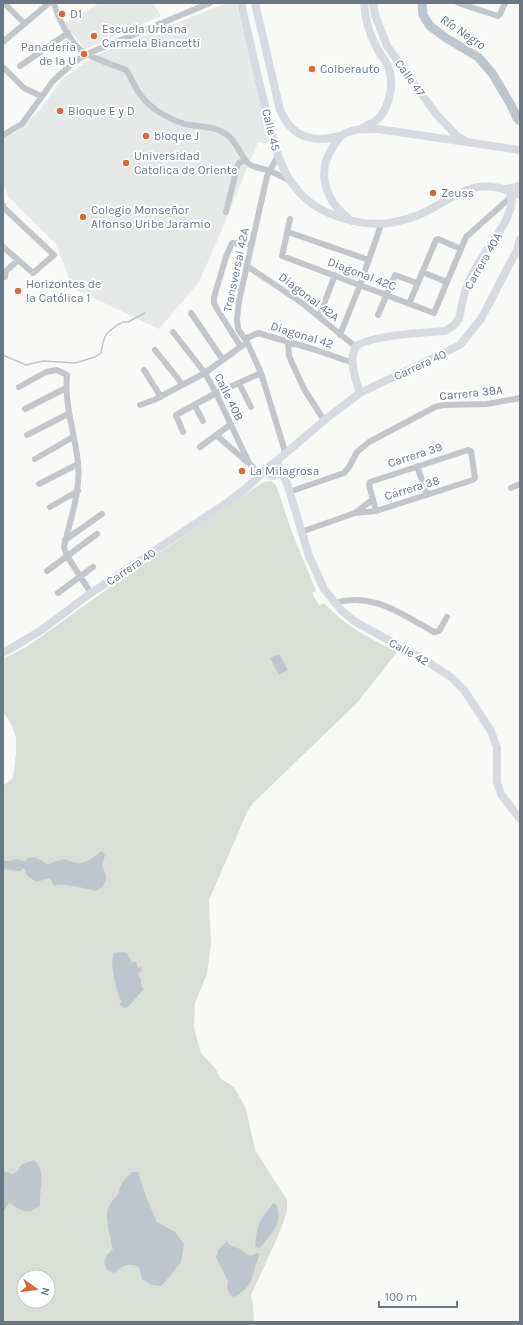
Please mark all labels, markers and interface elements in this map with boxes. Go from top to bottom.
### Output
place label: D1 [70,7,82,21]
marker: D1 [57,9,67,19]
water label: Río Negro [438,11,489,53]
place label: Escuela Urbana Carmela Biancetti [102,22,200,50]
marker: Escuela Urbana Carmela Biancetti [89,31,99,41]
place label: Panadería de la U [21,40,76,68]
marker: Panadería de la U [79,49,89,59]
street label: Calle 47 [392,57,428,99]
place label: Colberauto [320,62,380,76]
marker: Colberauto [307,64,317,74]
place label: Bloque E y D [68,104,135,118]
marker: Bloque E y D [55,106,65,116]
street label: Calle 45 [259,107,283,153]
place label: bloque J [154,129,199,143]
marker: bloque J [141,131,151,141]
place label: Universidad Catolica de Oriente [134,149,237,177]
marker: Universidad Catolica de Oriente [121,158,131,168]
place label: Zeuss [441,186,474,200]
marker: Zeuss [428,188,438,198]
place label: Colegio Monseñor Alfonso Uribe Jaramio [91,203,211,231]
marker: Colegio Monseñor Alfonso Uribe Jaramio [78,212,88,222]
street label: Transversal 42A [220,226,252,313]
street label: Carrera 40A [461,230,505,292]
street label: Diagonal 42C [326,254,398,294]
street label: Diagonal 42A [276,270,342,324]
place label: Horizontes de la Católica 1 [26,277,101,305]
marker: Horizontes de la Católica 1 [13,286,23,296]
street label: Diagonal 42 [269,319,335,351]
street label: Carrera 40 [391,347,449,383]
street label: Calle 40B [212,371,246,423]
street label: Carrera 39A [439,383,503,403]
street label: Carrera 39 [386,440,444,470]
place label: La Milagrosa [250,464,319,478]
marker: La Milagrosa [237,466,247,476]
street label: Carrera 38 [383,473,441,503]
street label: Carrera 40 [104,545,158,589]
street label: Calle 42 [387,635,431,669]
north arrow [16,1269,56,1309]
scale bar [379,1283,457,1309]
text: N [38,1286,52,1297]
text: 100 m [385,1290,417,1304]

